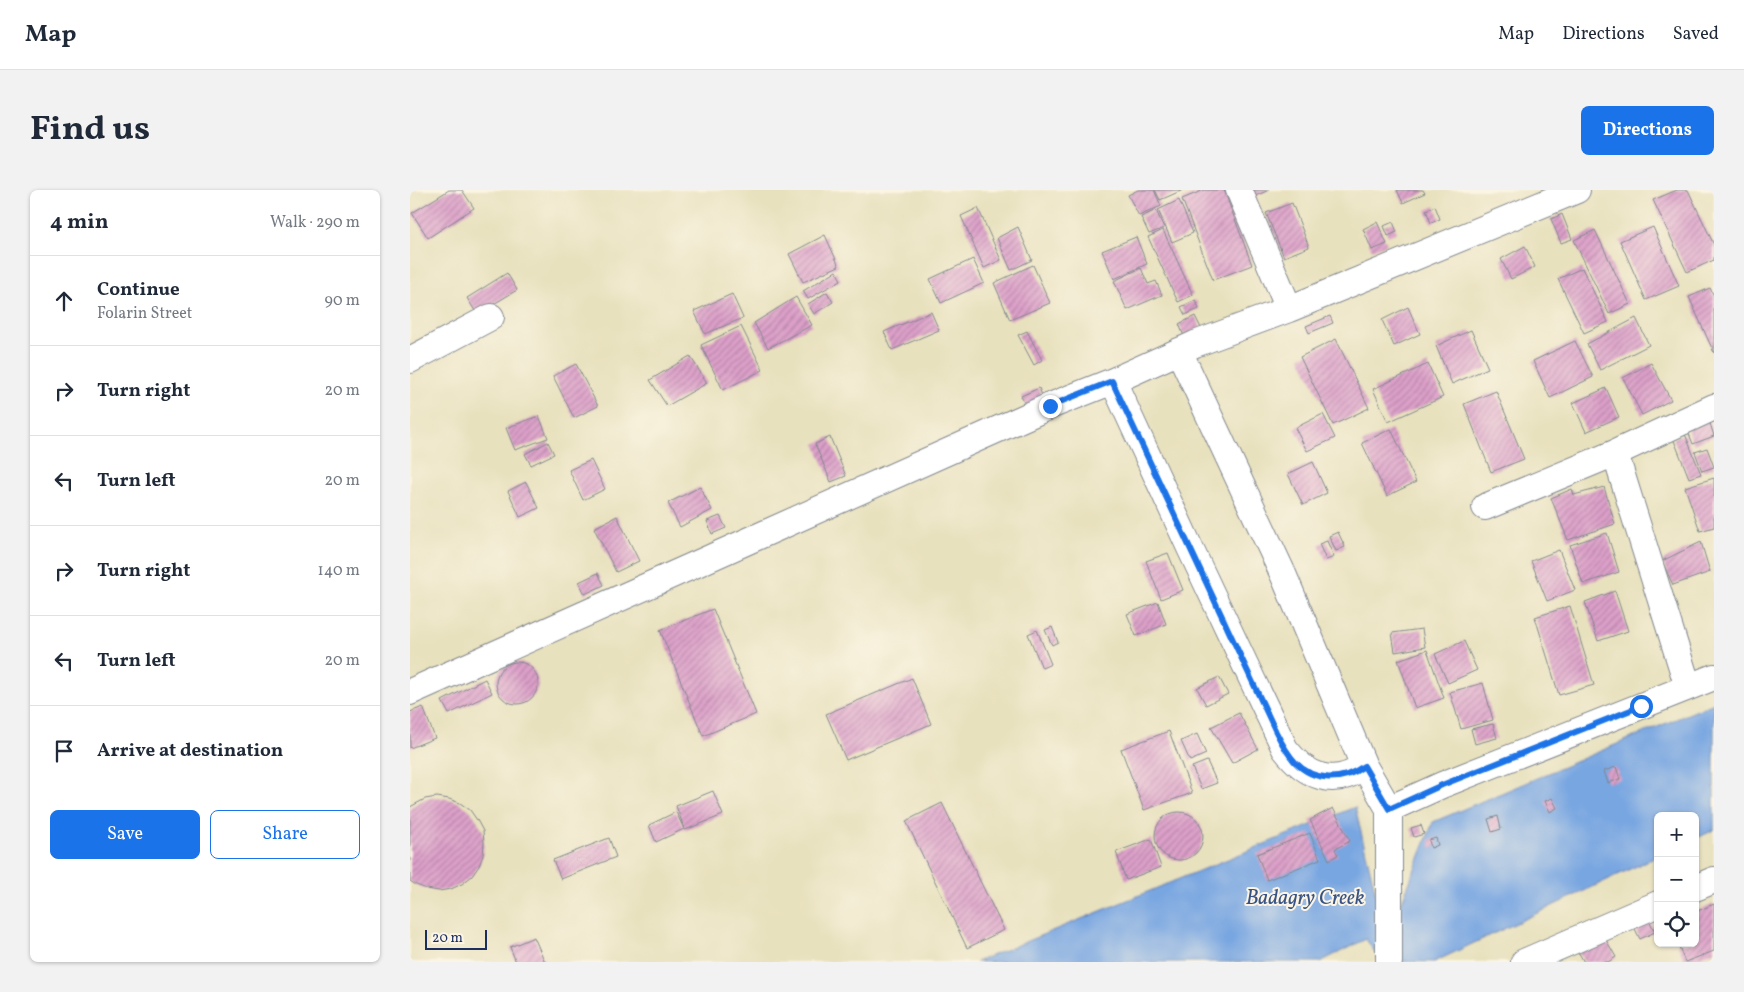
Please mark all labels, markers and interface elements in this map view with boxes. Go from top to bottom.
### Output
text: Map [25,18,76,52]
text: Map [1498,22,1534,47]
text: Directions [1562,22,1645,47]
text: Saved [1673,22,1719,47]
text: Find us [30,106,150,154]
button: Directions [1581,106,1714,155]
text: 4 min [50,208,109,237]
text: Walk · 290 m [270,212,360,234]
text: Continue [97,277,180,303]
icon: ahead [50,287,78,315]
text: 90 m [324,290,360,312]
text: Folarin Street [97,303,193,325]
icon: right [50,377,78,405]
text: Turn right [97,378,190,404]
text: 20 m [325,380,360,402]
route end [1039,395,1062,418]
icon: left [50,467,78,495]
text: Turn left [97,468,176,494]
text: 20 m [325,470,360,492]
icon: right [50,557,78,585]
text: Turn right [97,558,190,584]
text: 140 m [318,560,360,582]
icon: left [50,647,78,675]
text: Turn left [97,648,176,674]
text: 20 m [325,650,360,672]
route start [1630,695,1653,718]
icon: arrive [50,737,78,765]
text: Arrive at destination [97,738,283,764]
button: Save [50,810,200,859]
button: Share [210,810,360,859]
map controls [1654,812,1699,947]
button: + [1654,812,1699,857]
button: − [1654,857,1699,902]
water label: Badagry Creek [1246,884,1365,913]
button: locate [1654,902,1699,947]
scale bar [425,927,488,950]
text: 20 m [432,929,463,948]

